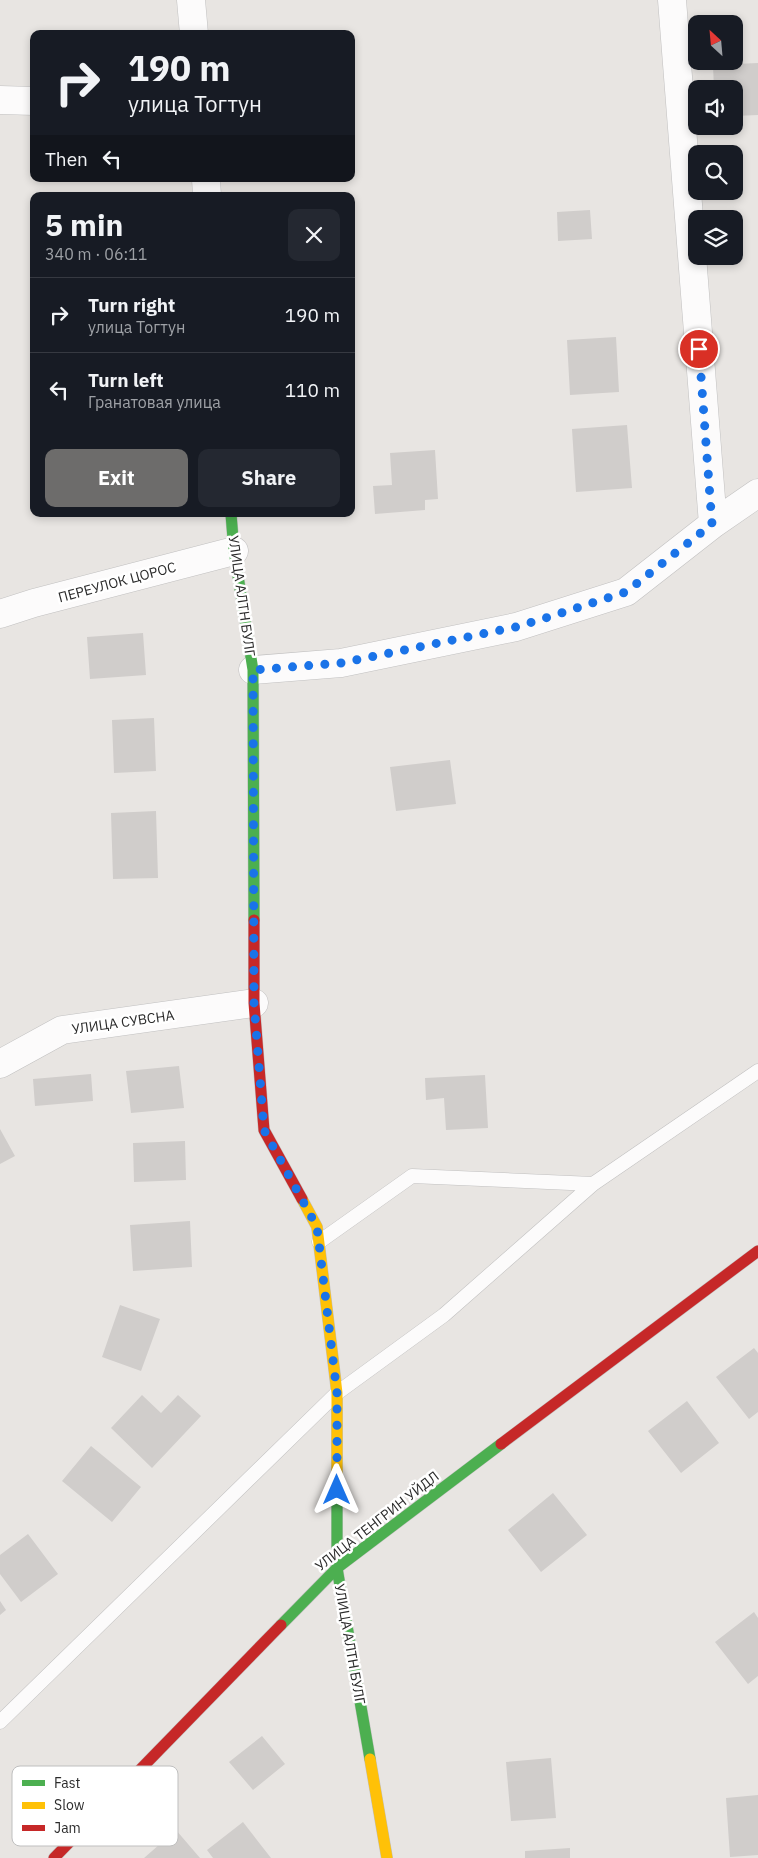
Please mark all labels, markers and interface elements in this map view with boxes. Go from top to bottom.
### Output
north arrow [688,15,742,70]
map controls [688,15,743,265]
text: 190 m [128,45,231,91]
icon: right [45,50,110,115]
button: sound [688,80,743,135]
text: улица Тогтун [128,89,262,118]
icon: left [98,145,126,173]
button: search [688,145,743,200]
text: Then [45,147,88,171]
text: 5 min [45,205,123,244]
button: close [288,209,340,261]
button: layers [688,210,743,265]
text: 340 m · 06:11 [45,244,147,264]
text: Turn right [88,293,175,317]
icon: right [45,301,73,329]
text: 190 m [285,303,340,327]
text: улица Тогтун [88,317,185,337]
pin [678,328,720,370]
icon: arrive [685,335,713,363]
text: Turn left [88,368,164,392]
icon: left [45,376,73,404]
text: 110 m [285,378,340,402]
text: Гранатовая улица [88,392,221,412]
button: Exit [45,449,188,507]
button: Share [198,449,340,507]
street label: УЛИЦА АЛТН БУЛГ [225,534,259,658]
street label: ПЕРЕУЛОК ЦОРОС [56,558,178,606]
street label: УЛИЦА СУВСНА [71,1006,175,1038]
position arrow [310,1463,362,1515]
street label: УЛИЦА ТЕНГРИН УЙДЛ [311,1466,443,1575]
street label: УЛИЦА АЛТН БУЛГ [331,1582,369,1706]
legend [12,1766,178,1846]
text: Fast [54,1774,80,1792]
text: Slow [54,1796,85,1814]
text: Jam [54,1819,81,1837]

